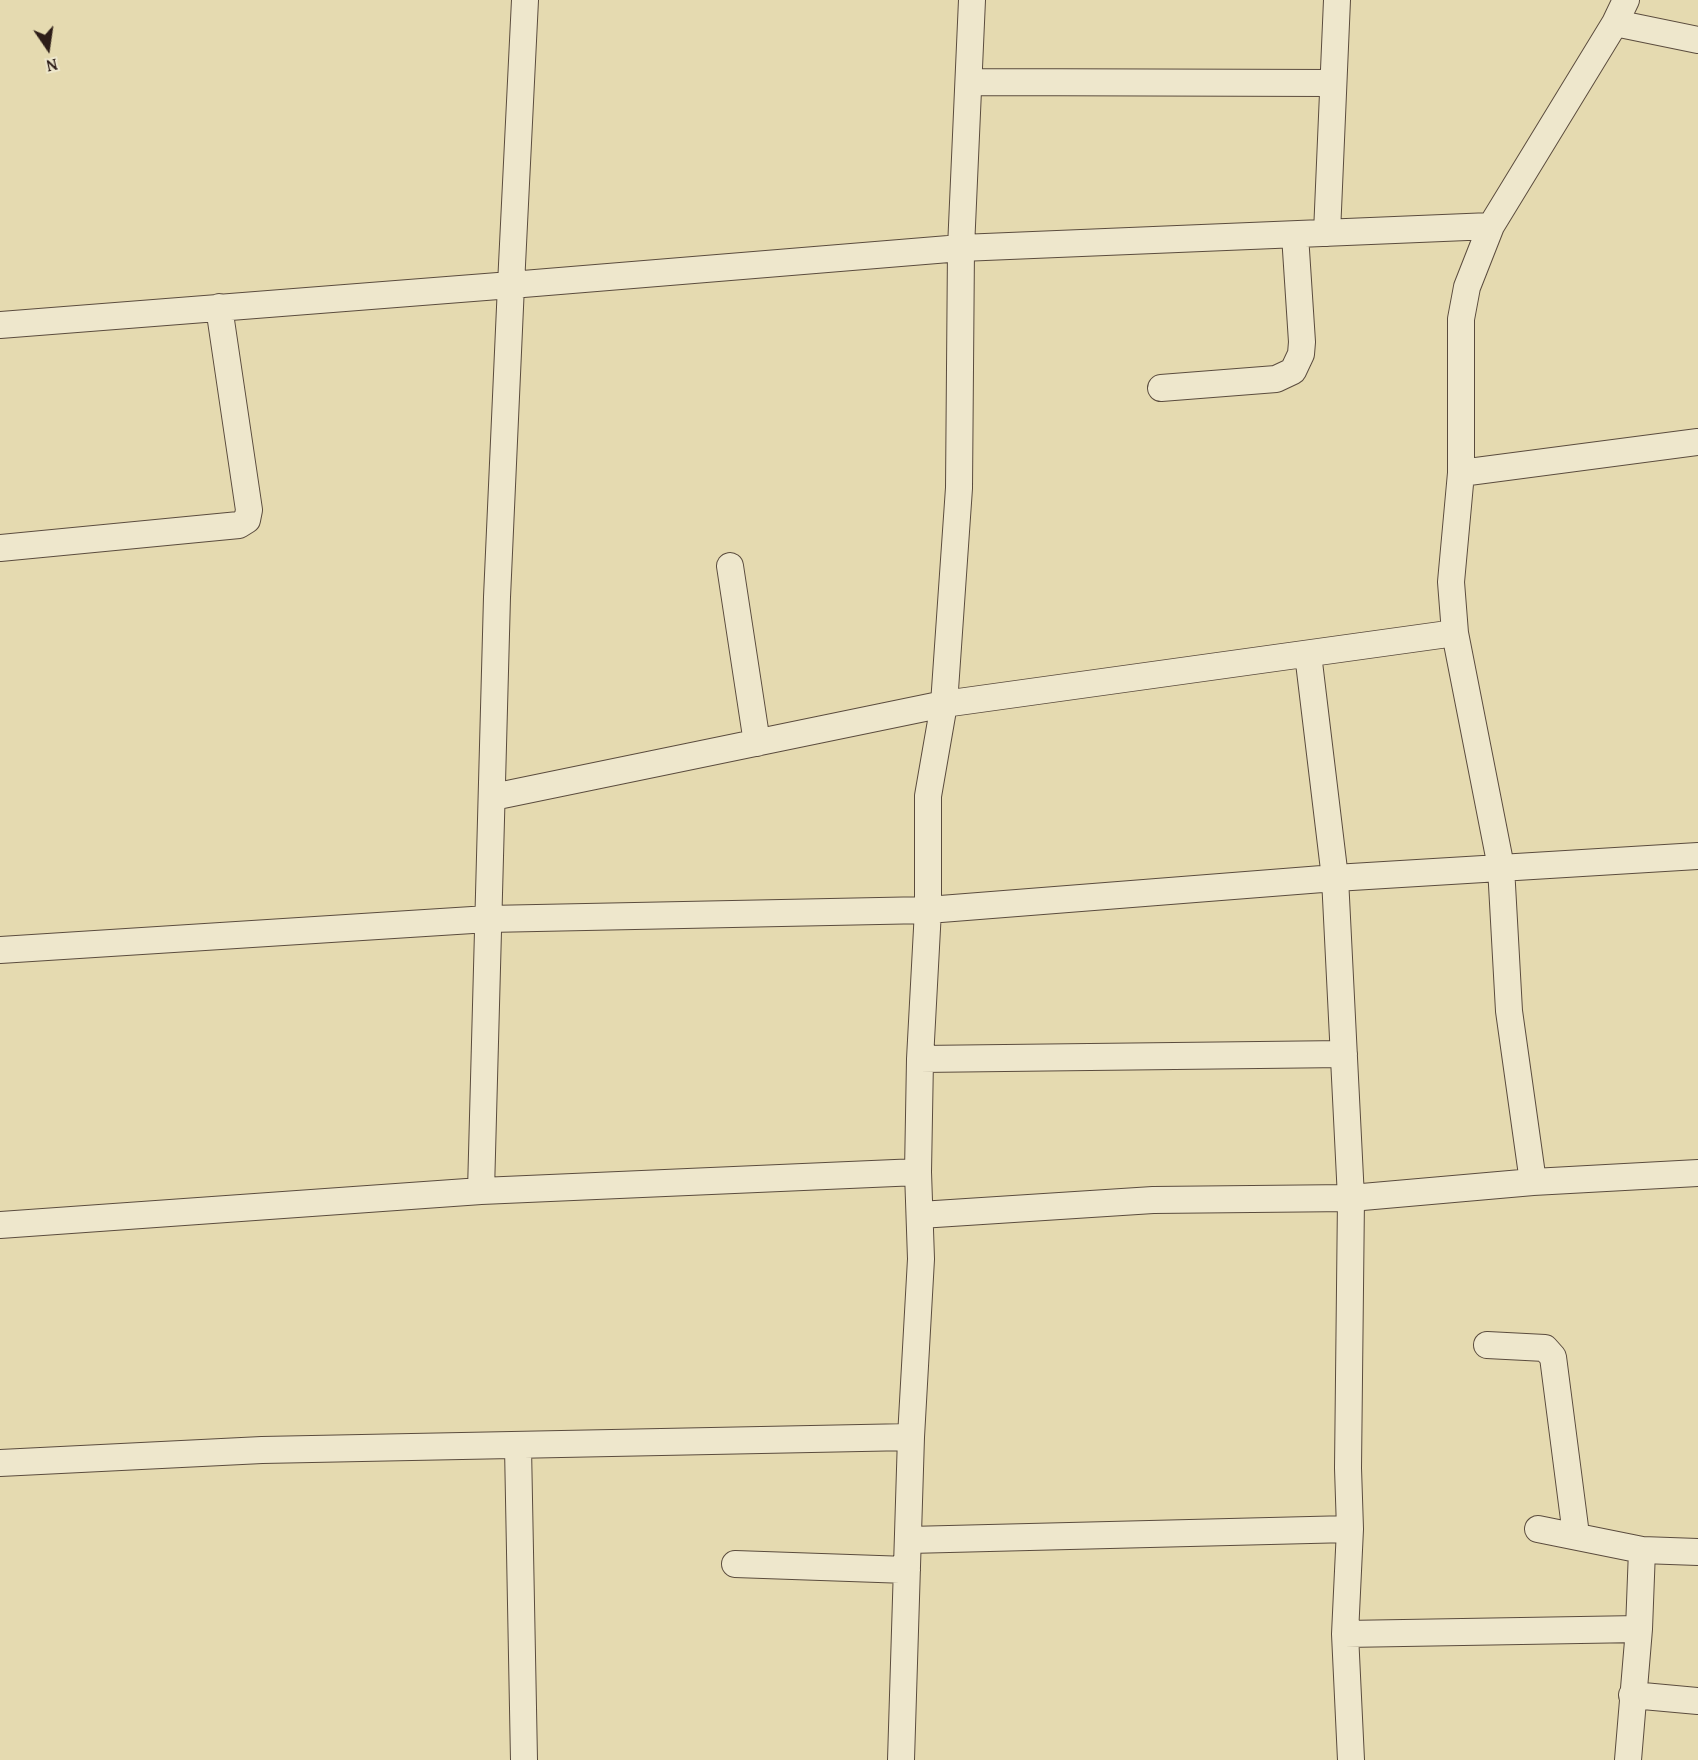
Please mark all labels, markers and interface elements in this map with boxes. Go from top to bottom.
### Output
north arrow [18,18,78,78]
text: N [44,53,60,78]

